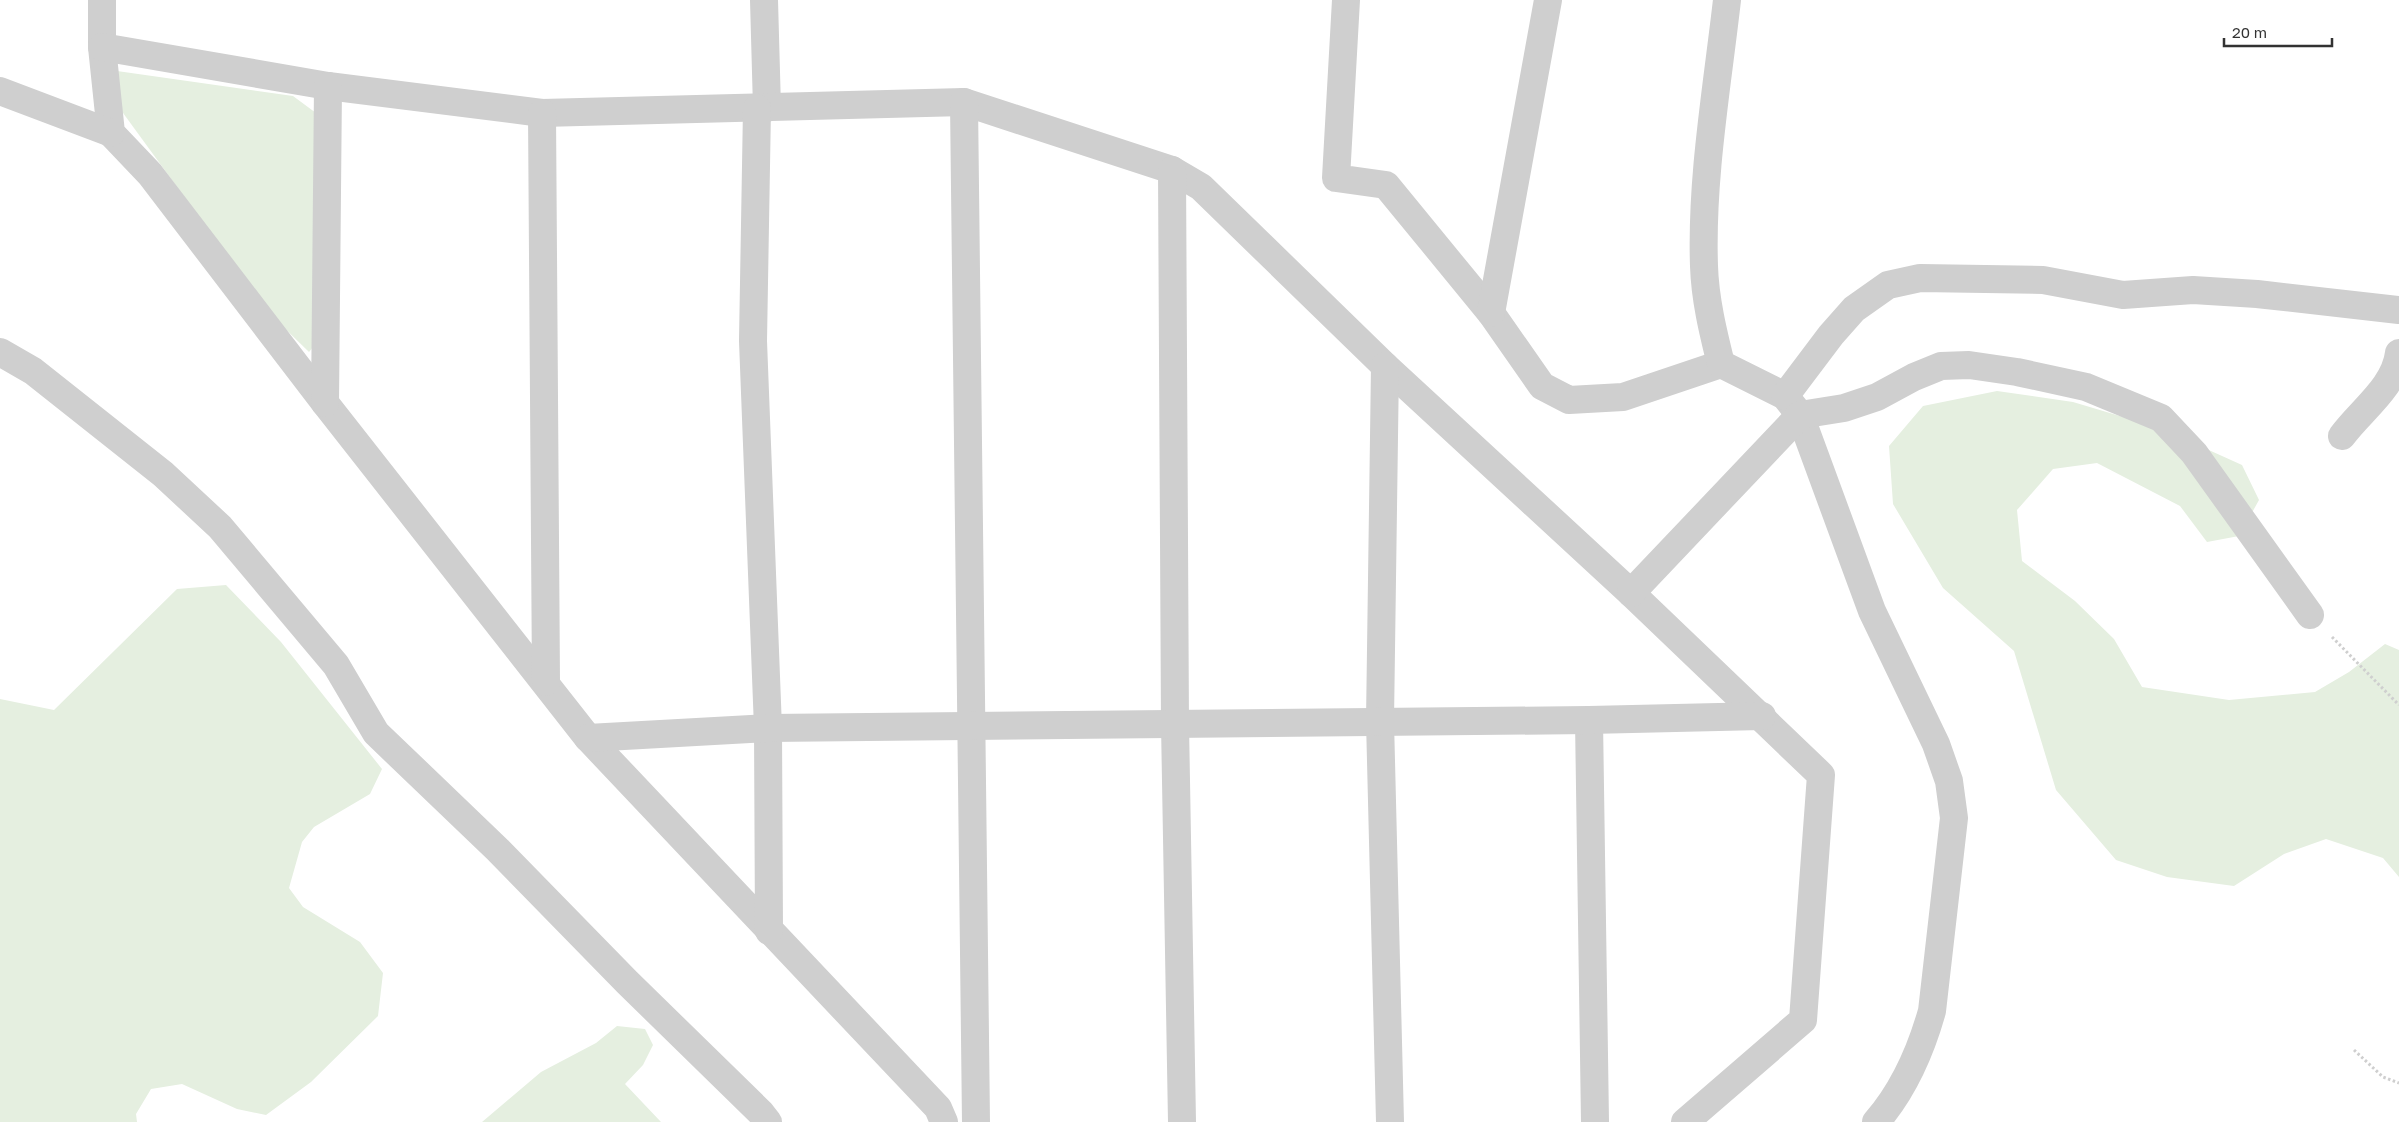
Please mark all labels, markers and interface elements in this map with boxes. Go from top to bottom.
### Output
scale bar [2224,15,2332,47]
text: 20 m [2232,23,2267,41]

